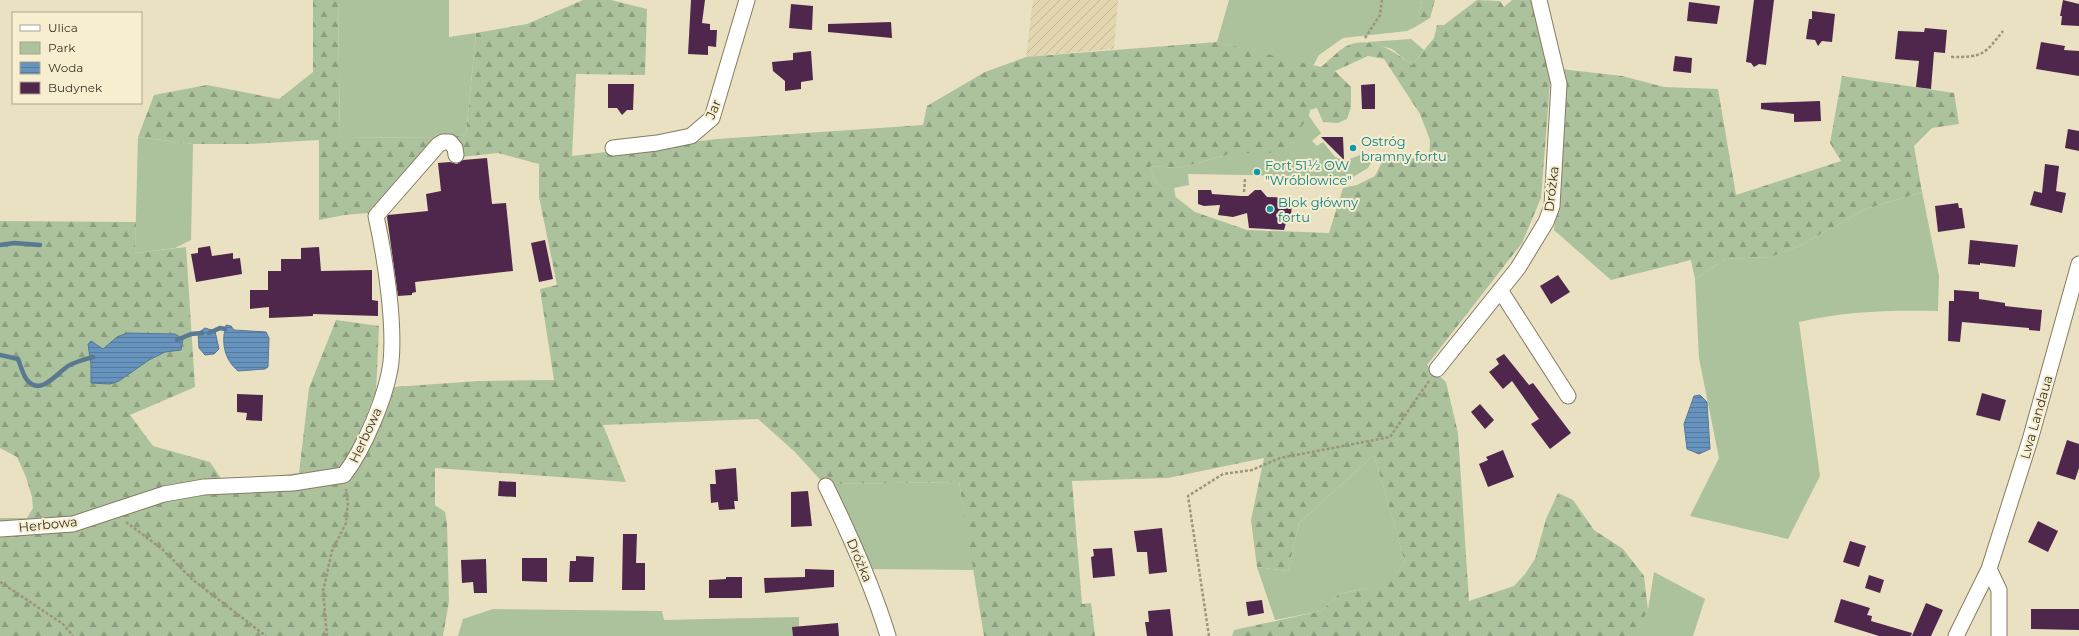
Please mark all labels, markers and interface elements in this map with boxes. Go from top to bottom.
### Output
legend [12,12,142,104]
text: Ulica [48,20,78,35]
text: Park [48,40,76,55]
text: Woda [48,60,83,75]
text: Budynek [48,80,103,95]
street label: Jar [701,97,724,122]
place label: Ostróg bramny fortu [1361,133,1447,164]
marker: Ostróg bramny fortu [1348,143,1358,153]
place label: Fort 51½ OW "Wróblowice" [1265,157,1352,188]
street label: Dróżka [1540,165,1562,213]
marker: Fort 51½ OW "Wróblowice" [1252,167,1262,177]
place label: Blok główny fortu [1278,194,1359,225]
marker: Blok główny fortu [1265,204,1275,214]
street label: Lwa Landaua [2016,373,2056,461]
street label: Herbowa [345,405,385,465]
street label: Herbowa [18,513,78,535]
street label: Dróżka [844,536,876,584]

